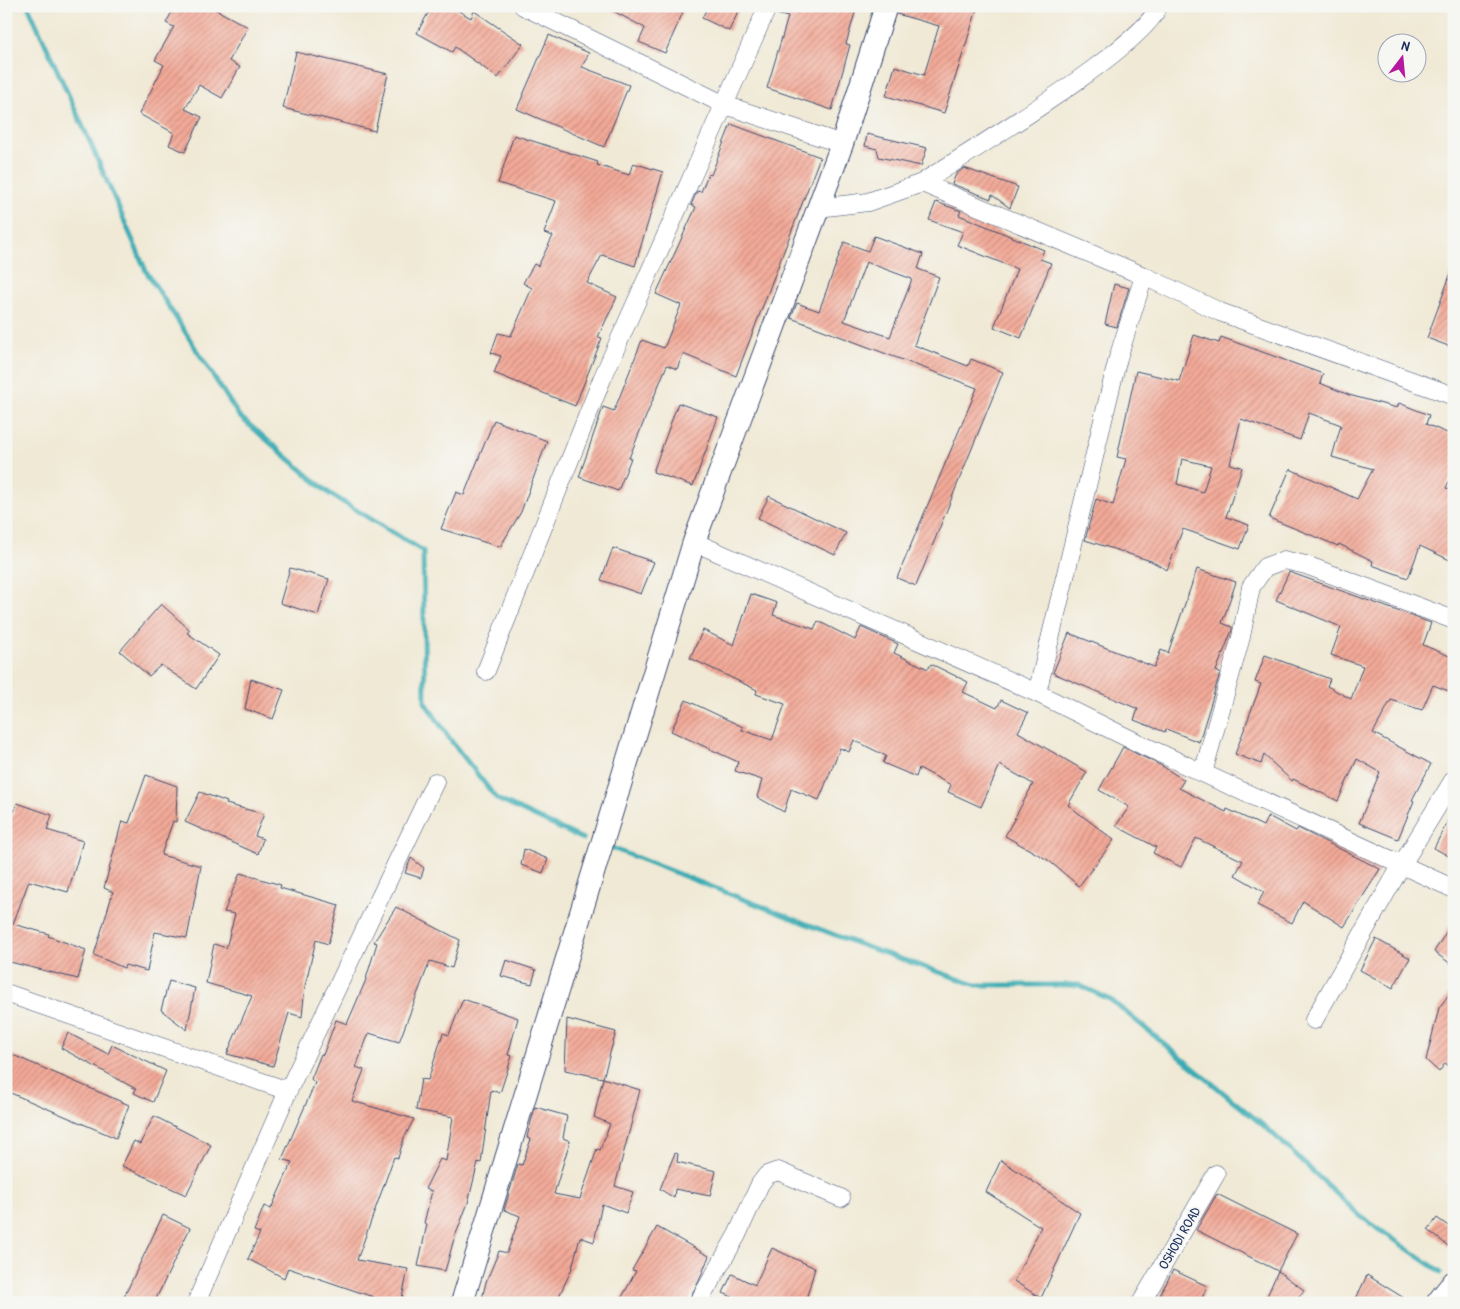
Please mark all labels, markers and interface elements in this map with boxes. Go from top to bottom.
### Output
north arrow [1378,32,1428,82]
text: N [1400,35,1412,55]
street label: OSHODI ROAD [1153,1203,1204,1273]

